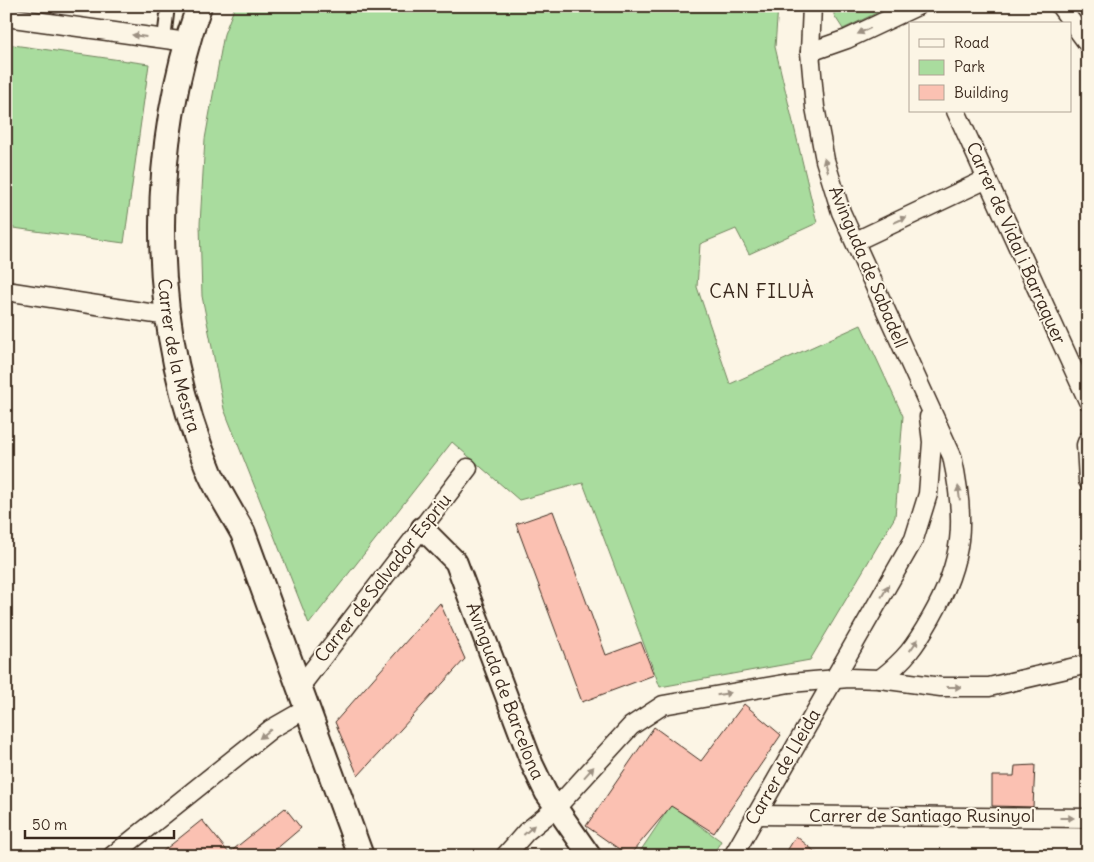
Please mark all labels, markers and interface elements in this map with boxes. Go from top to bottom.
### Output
legend [909,22,1072,112]
one-way arrow [857,28,871,36]
one-way arrow [130,32,146,40]
text: Road [954,33,989,52]
text: Park [954,57,985,76]
text: Building [954,83,1009,102]
street label: Carrer de Vidal i Barraquer [961,138,1072,348]
one-way arrow [822,158,830,173]
street label: Avinguda de Sabadell [824,182,913,351]
one-way arrow [893,216,907,224]
street label: Carrer de la Mestra [153,278,206,435]
district label: CAN FILUÀ [709,279,815,303]
one-way arrow [955,485,963,501]
street label: Carrer de Salvador Espriu [309,489,456,667]
one-way arrow [880,584,889,598]
street label: Avinguda de Barcelona [461,599,550,783]
one-way arrow [909,638,919,652]
one-way arrow [947,683,963,691]
one-way arrow [716,690,732,698]
street label: Carrer de Lleida [740,705,825,829]
one-way arrow [258,728,271,739]
one-way arrow [583,766,595,778]
street label: Carrer de Santiago Rusinyol [809,804,1035,827]
scale bar [25,807,174,839]
one-way arrow [1060,814,1076,822]
text: 50 m [32,815,67,834]
one-way arrow [523,825,536,836]

